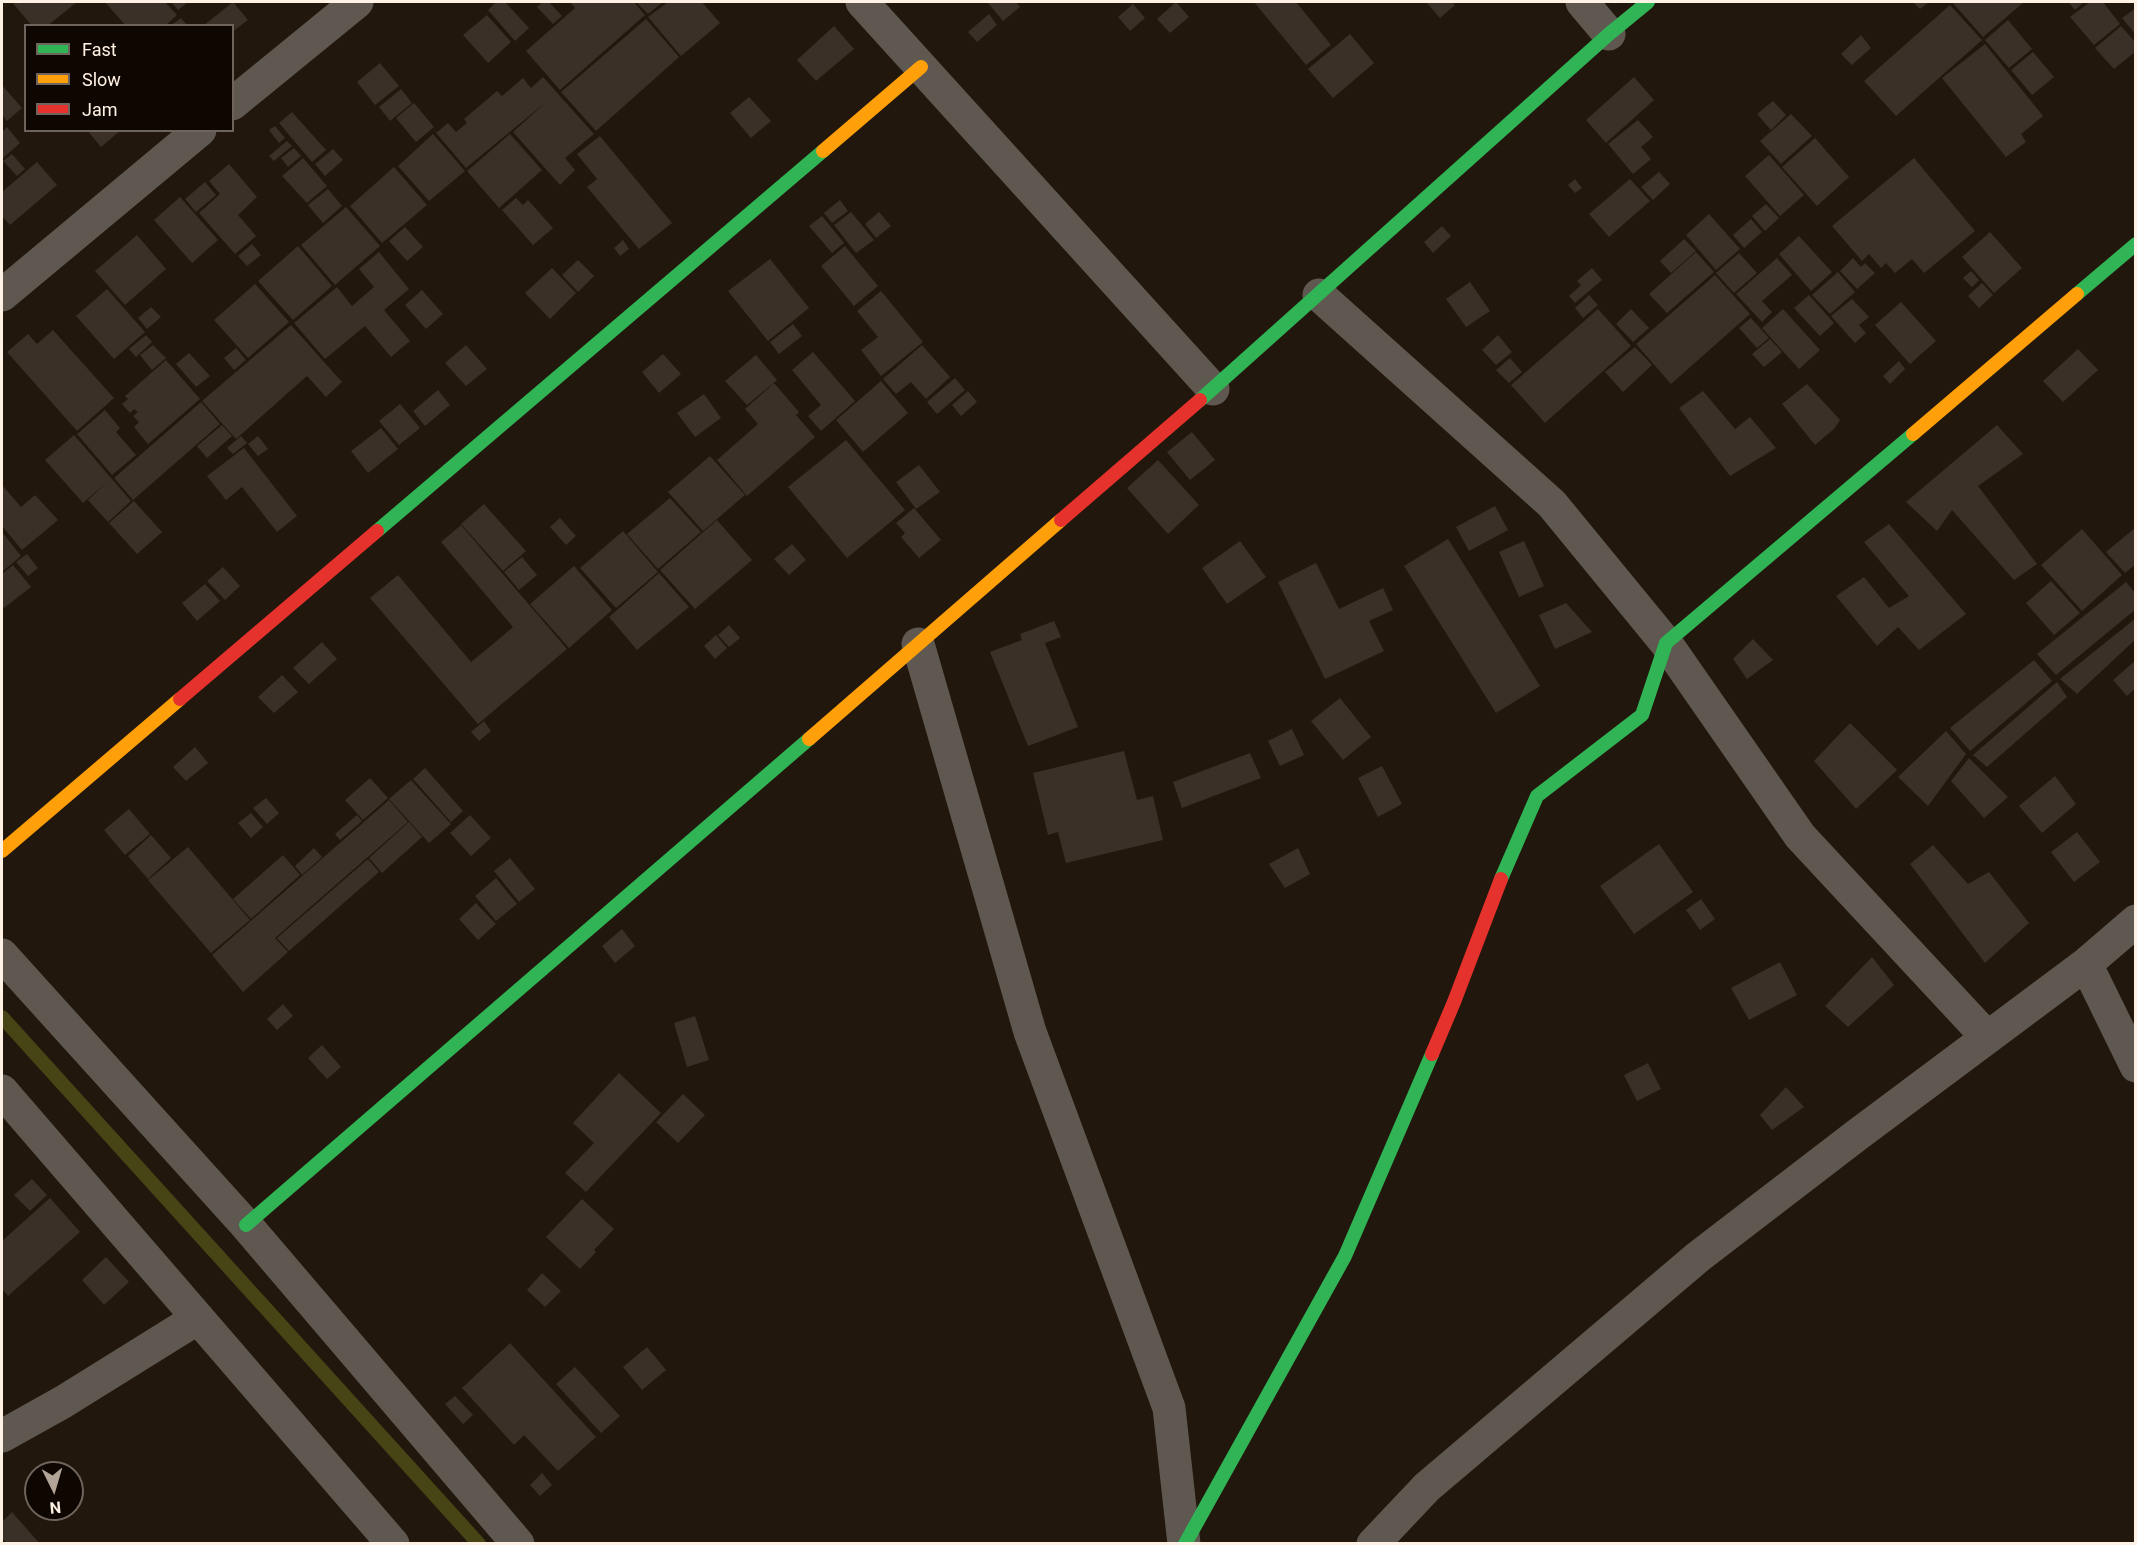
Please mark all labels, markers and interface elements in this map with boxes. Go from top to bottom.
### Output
legend [24,24,234,132]
text: Fast [82,39,117,60]
text: Slow [82,69,121,90]
text: Jam [82,99,118,120]
north arrow [24,1461,84,1521]
text: N [49,1497,62,1517]

